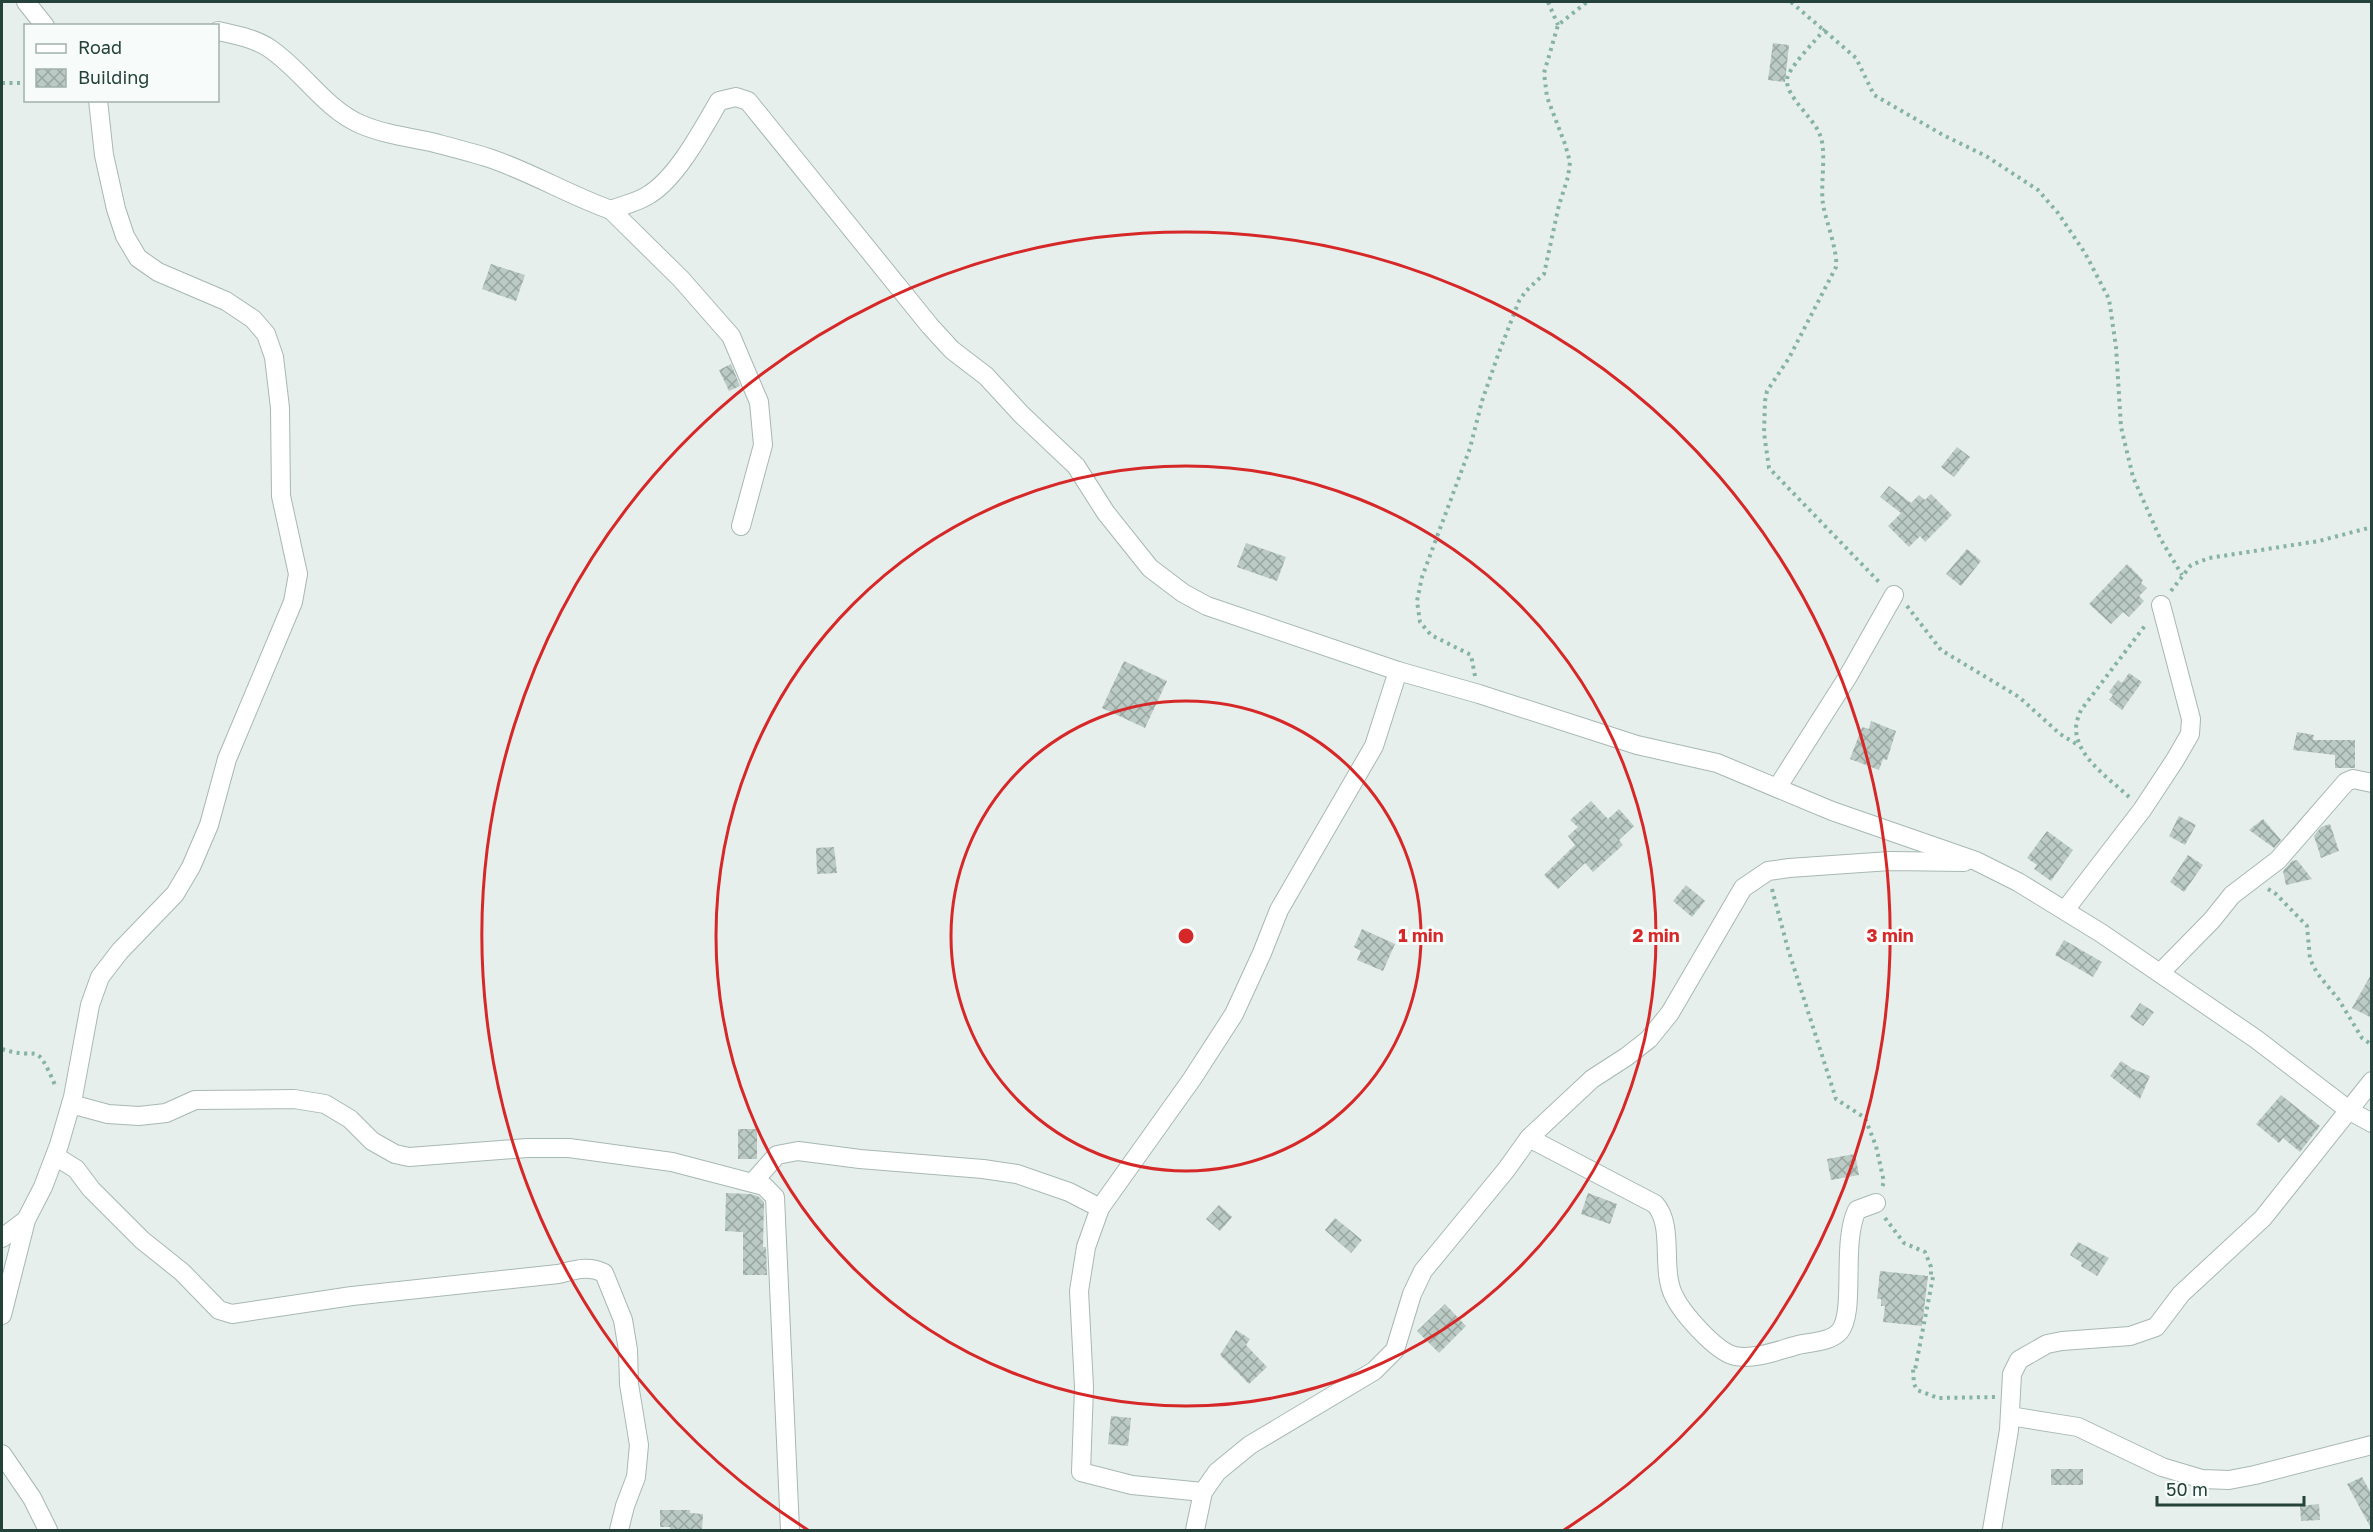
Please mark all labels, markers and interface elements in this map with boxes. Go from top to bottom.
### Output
legend [24,24,219,102]
text: Road [78,36,122,58]
text: Building [78,66,149,88]
text: 1 min [1398,924,1444,946]
text: 2 min [1632,924,1680,946]
text: 3 min [1866,924,1914,946]
centre of rings [1176,926,1196,946]
scale bar [2157,1469,2304,1507]
text: 50 m [2166,1478,2208,1500]

